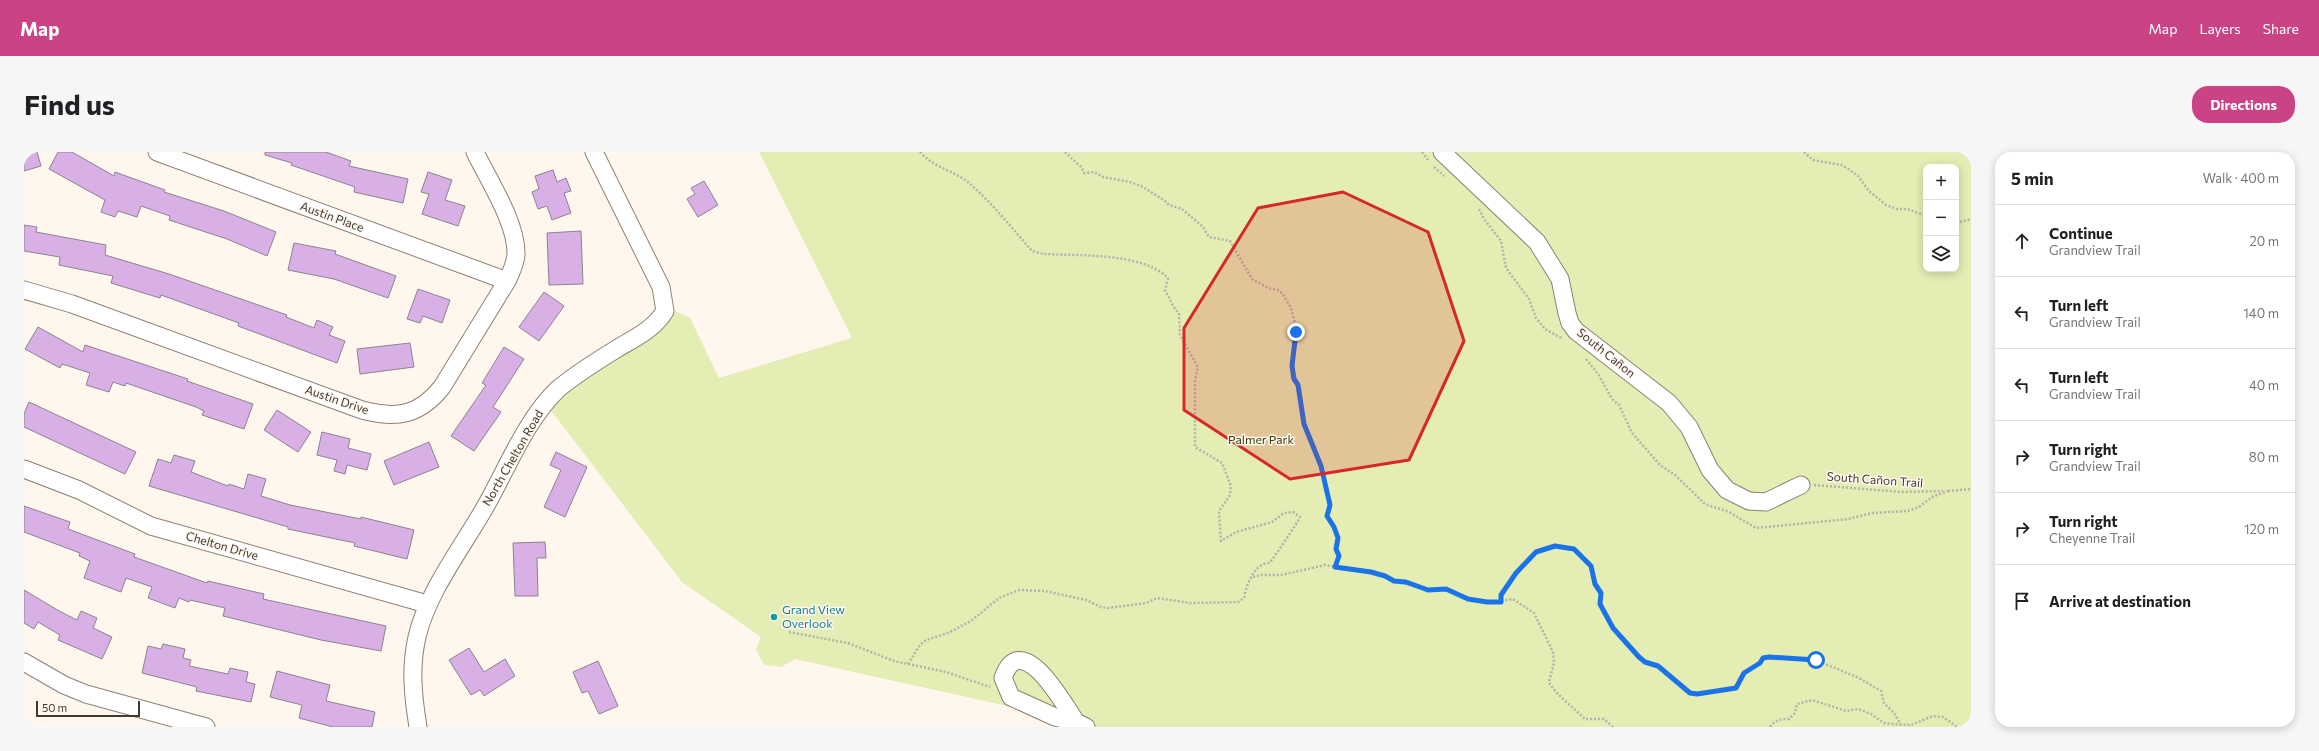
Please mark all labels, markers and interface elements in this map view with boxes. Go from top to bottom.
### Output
text: Map [20,17,59,40]
text: Map [2149,20,2177,37]
text: Layers [2199,20,2241,37]
text: Share [2263,20,2299,37]
button: Directions [2192,86,2295,123]
text: Find us [24,87,115,121]
map controls [1923,164,1959,272]
button: + [1923,164,1959,200]
text: 5 min [2011,168,2054,189]
text: Walk · 400 m [2203,170,2279,186]
street label: Austin Place [299,198,366,234]
button: − [1923,200,1959,236]
text: Continue [2049,224,2113,242]
icon: ahead [2011,230,2033,252]
text: 20 m [2250,233,2279,249]
button: layers [1923,236,1959,272]
text: Grandview Trail [2049,242,2141,258]
text: Turn left [2049,296,2108,314]
icon: left [2011,302,2033,324]
text: 140 m [2243,305,2279,321]
text: Grandview Trail [2049,314,2141,330]
route end [1287,323,1305,341]
street label: South Cañon [1575,325,1638,380]
text: Turn left [2049,368,2108,386]
icon: left [2011,374,2033,396]
text: 40 m [2249,377,2279,393]
street label: Austin Drive [304,382,371,416]
text: Grandview Trail [2049,386,2141,402]
street label: North Chelton Road [479,407,545,508]
park label: Palmer Park [1228,432,1294,446]
text: Turn right [2049,440,2118,458]
icon: right [2011,446,2033,468]
text: 80 m [2249,449,2279,465]
text: Grandview Trail [2049,458,2141,474]
street label: South Cañon Trail [1826,469,1924,489]
text: Turn right [2049,512,2118,530]
icon: right [2011,518,2033,540]
text: 120 m [2244,521,2279,537]
street label: Chelton Drive [184,528,260,562]
text: Cheyenne Trail [2049,530,2135,546]
icon: arrive [2011,590,2033,612]
text: Arrive at destination [2049,592,2191,610]
place label: Grand View Overlook [782,602,845,630]
marker: Grand View Overlook [769,612,779,622]
route start [1807,651,1825,669]
scale bar [36,699,140,718]
text: 50 m [42,701,67,714]

